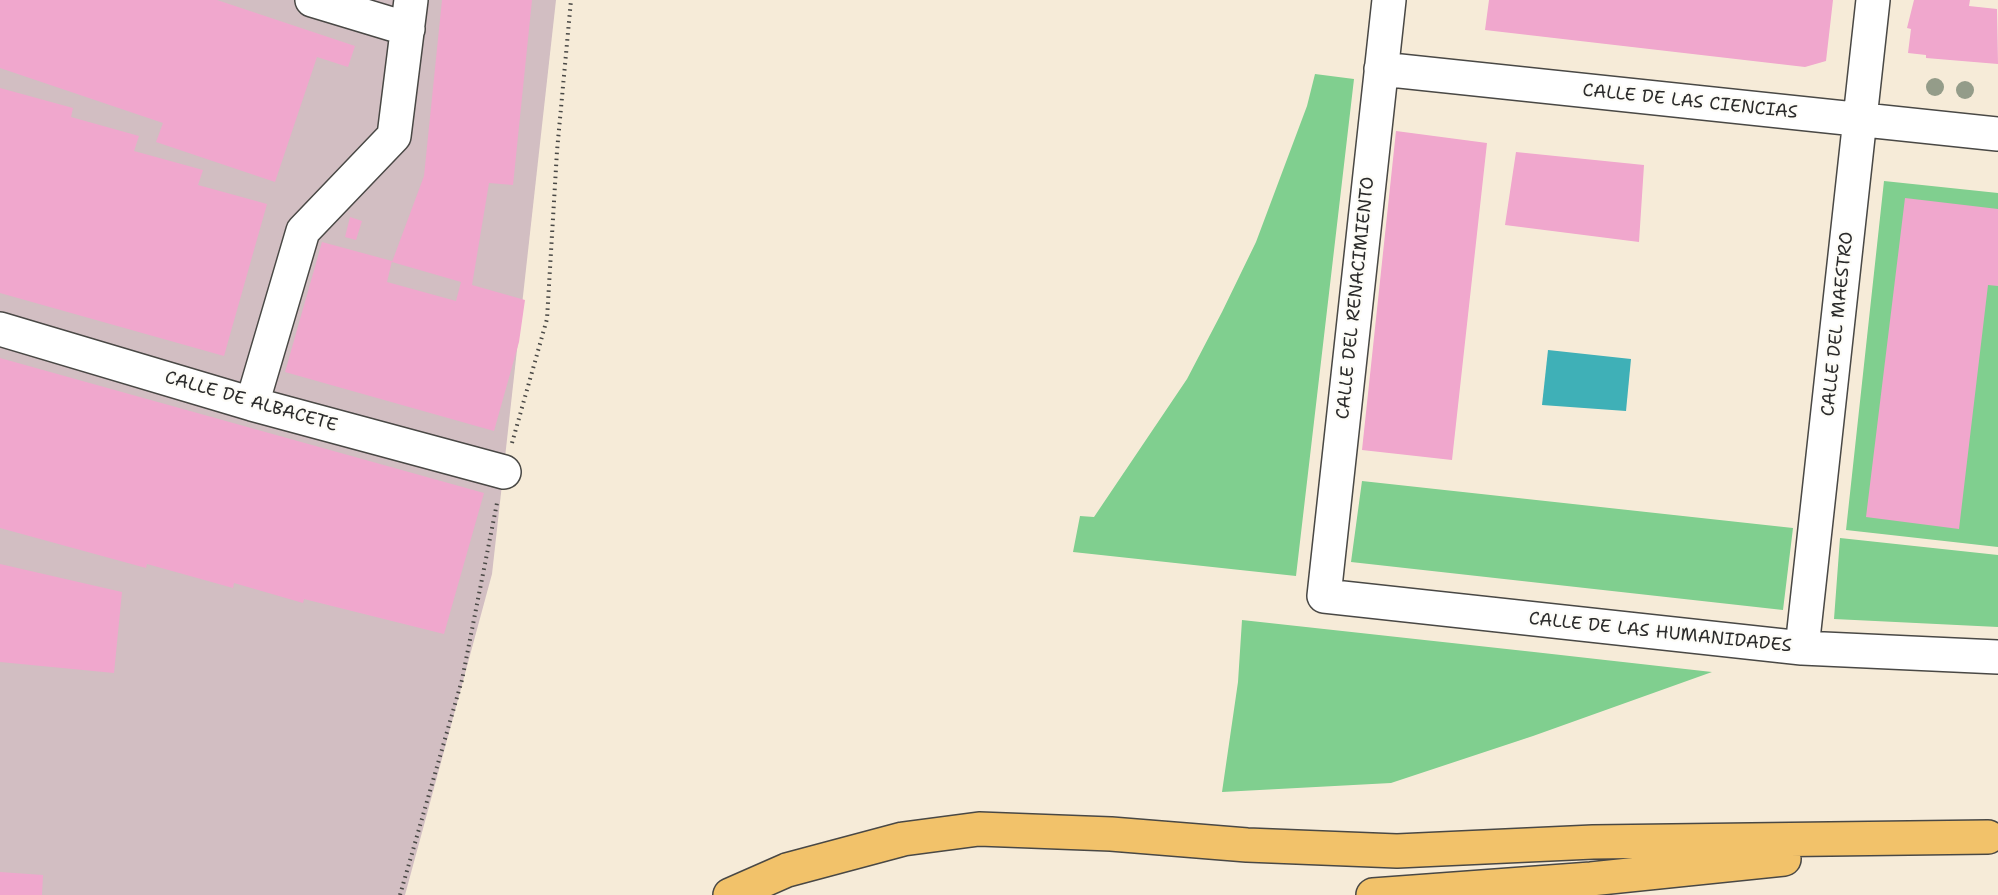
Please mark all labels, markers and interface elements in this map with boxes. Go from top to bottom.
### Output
street label: CALLE DE LAS CIENCIAS [1581,80,1799,124]
street label: CALLE DEL RENACIMIENTO [1333,176,1379,420]
street label: CALLE DEL MAESTRO [1818,231,1858,417]
street label: CALLE DE ALBACETE [162,367,340,437]
street label: CALLE DE LAS HUMANIDADES [1528,608,1792,658]

